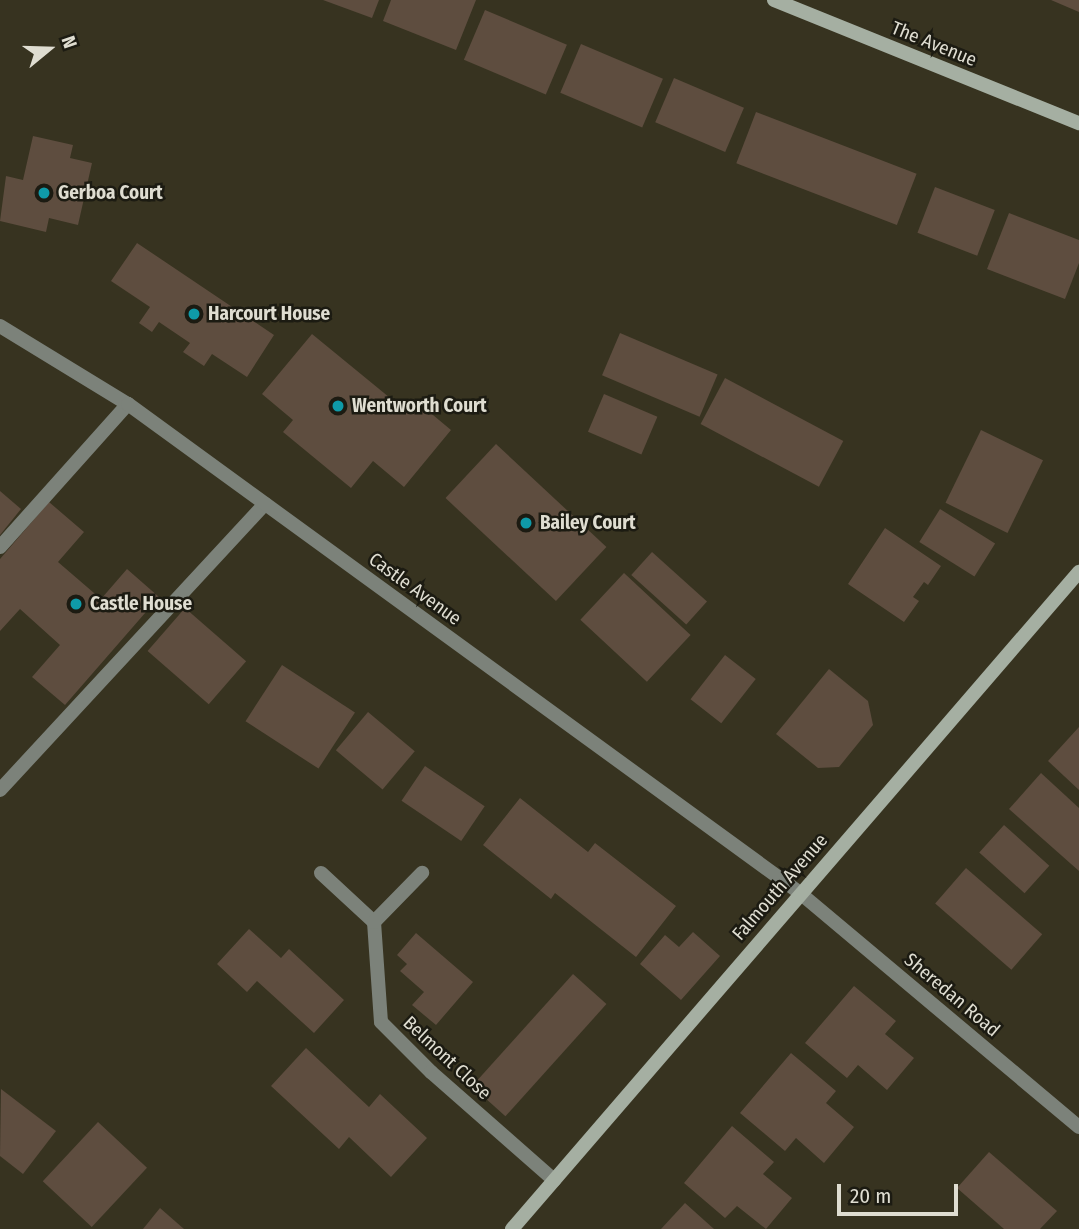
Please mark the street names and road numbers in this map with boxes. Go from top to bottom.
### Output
street label: The Avenue [888,17,980,71]
street label: Castle Avenue [364,548,466,630]
street label: Falmouth Avenue [728,829,832,945]
street label: Sheredan Road [900,948,1004,1042]
street label: Belmont Close [398,1011,496,1105]

